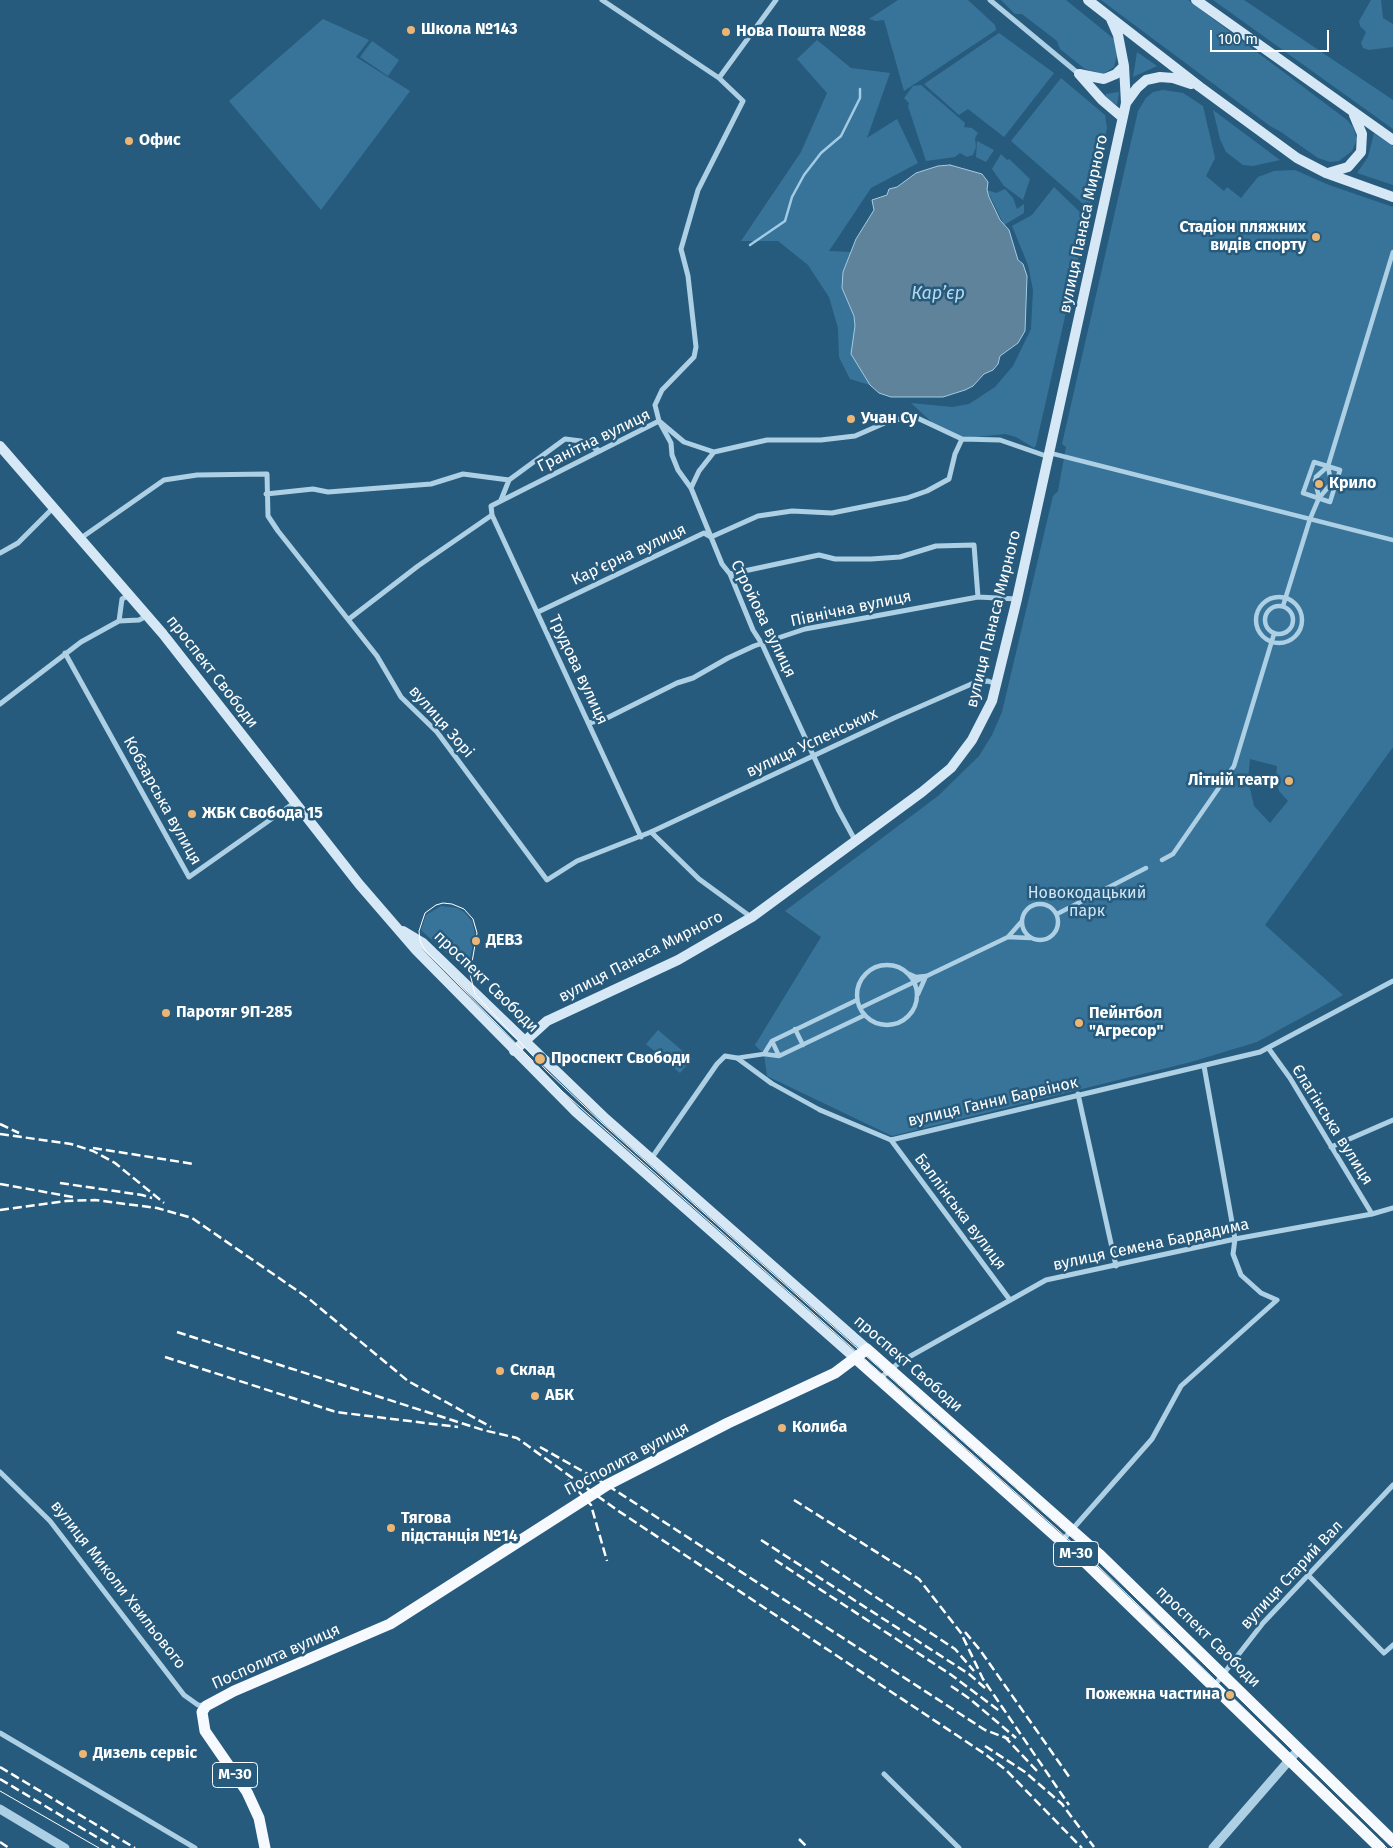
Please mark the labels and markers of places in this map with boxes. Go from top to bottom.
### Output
place label: Школа №143 [421,20,518,40]
place label: Нова Пошта №88 [736,22,866,42]
marker: Школа №143 [405,24,417,36]
marker: Нова Пошта №88 [720,26,732,38]
place label: Офис [139,131,181,151]
marker: Офис [123,135,135,147]
place label: Стадіон пляжних видів спорту [1179,218,1306,256]
marker: Стадіон пляжних видів спорту [1310,231,1322,243]
place label: Учан Су [861,409,917,429]
marker: Учан Су [845,413,857,425]
place label: Крило [1329,474,1376,494]
marker: Крило [1313,478,1325,490]
place label: Лiтнiй театр [1188,771,1279,791]
marker: Лiтнiй театр [1283,775,1295,787]
place label: ЖБК Свобода 15 [202,804,323,824]
marker: ЖБК Свобода 15 [186,808,198,820]
place label: ДЕВЗ [486,931,523,951]
marker: ДЕВЗ [470,935,482,947]
place label: Паротяг 9П-285 [176,1003,292,1023]
place label: Пейнтбол "Агресор" [1089,1004,1163,1042]
marker: Паротяг 9П-285 [160,1007,172,1019]
marker: Пейнтбол "Агресор" [1073,1017,1085,1029]
place label: Проспект Свободи [551,1049,690,1069]
marker: Проспект Свободи [533,1052,547,1066]
place label: Склад [510,1361,555,1381]
marker: Склад [494,1365,506,1377]
place label: АБК [545,1386,574,1406]
marker: АБК [529,1390,541,1402]
place label: Колиба [792,1418,847,1438]
marker: Колиба [776,1422,788,1434]
place label: Тягова пiдстанцiя №14 [401,1509,518,1547]
marker: Тягова пiдстанцiя №14 [385,1522,397,1534]
place label: Пожежна частина [1085,1685,1220,1705]
marker: Пожежна частина [1224,1689,1236,1701]
place label: Дизель сервіс [93,1744,197,1764]
marker: Дизель сервіс [77,1748,89,1760]

